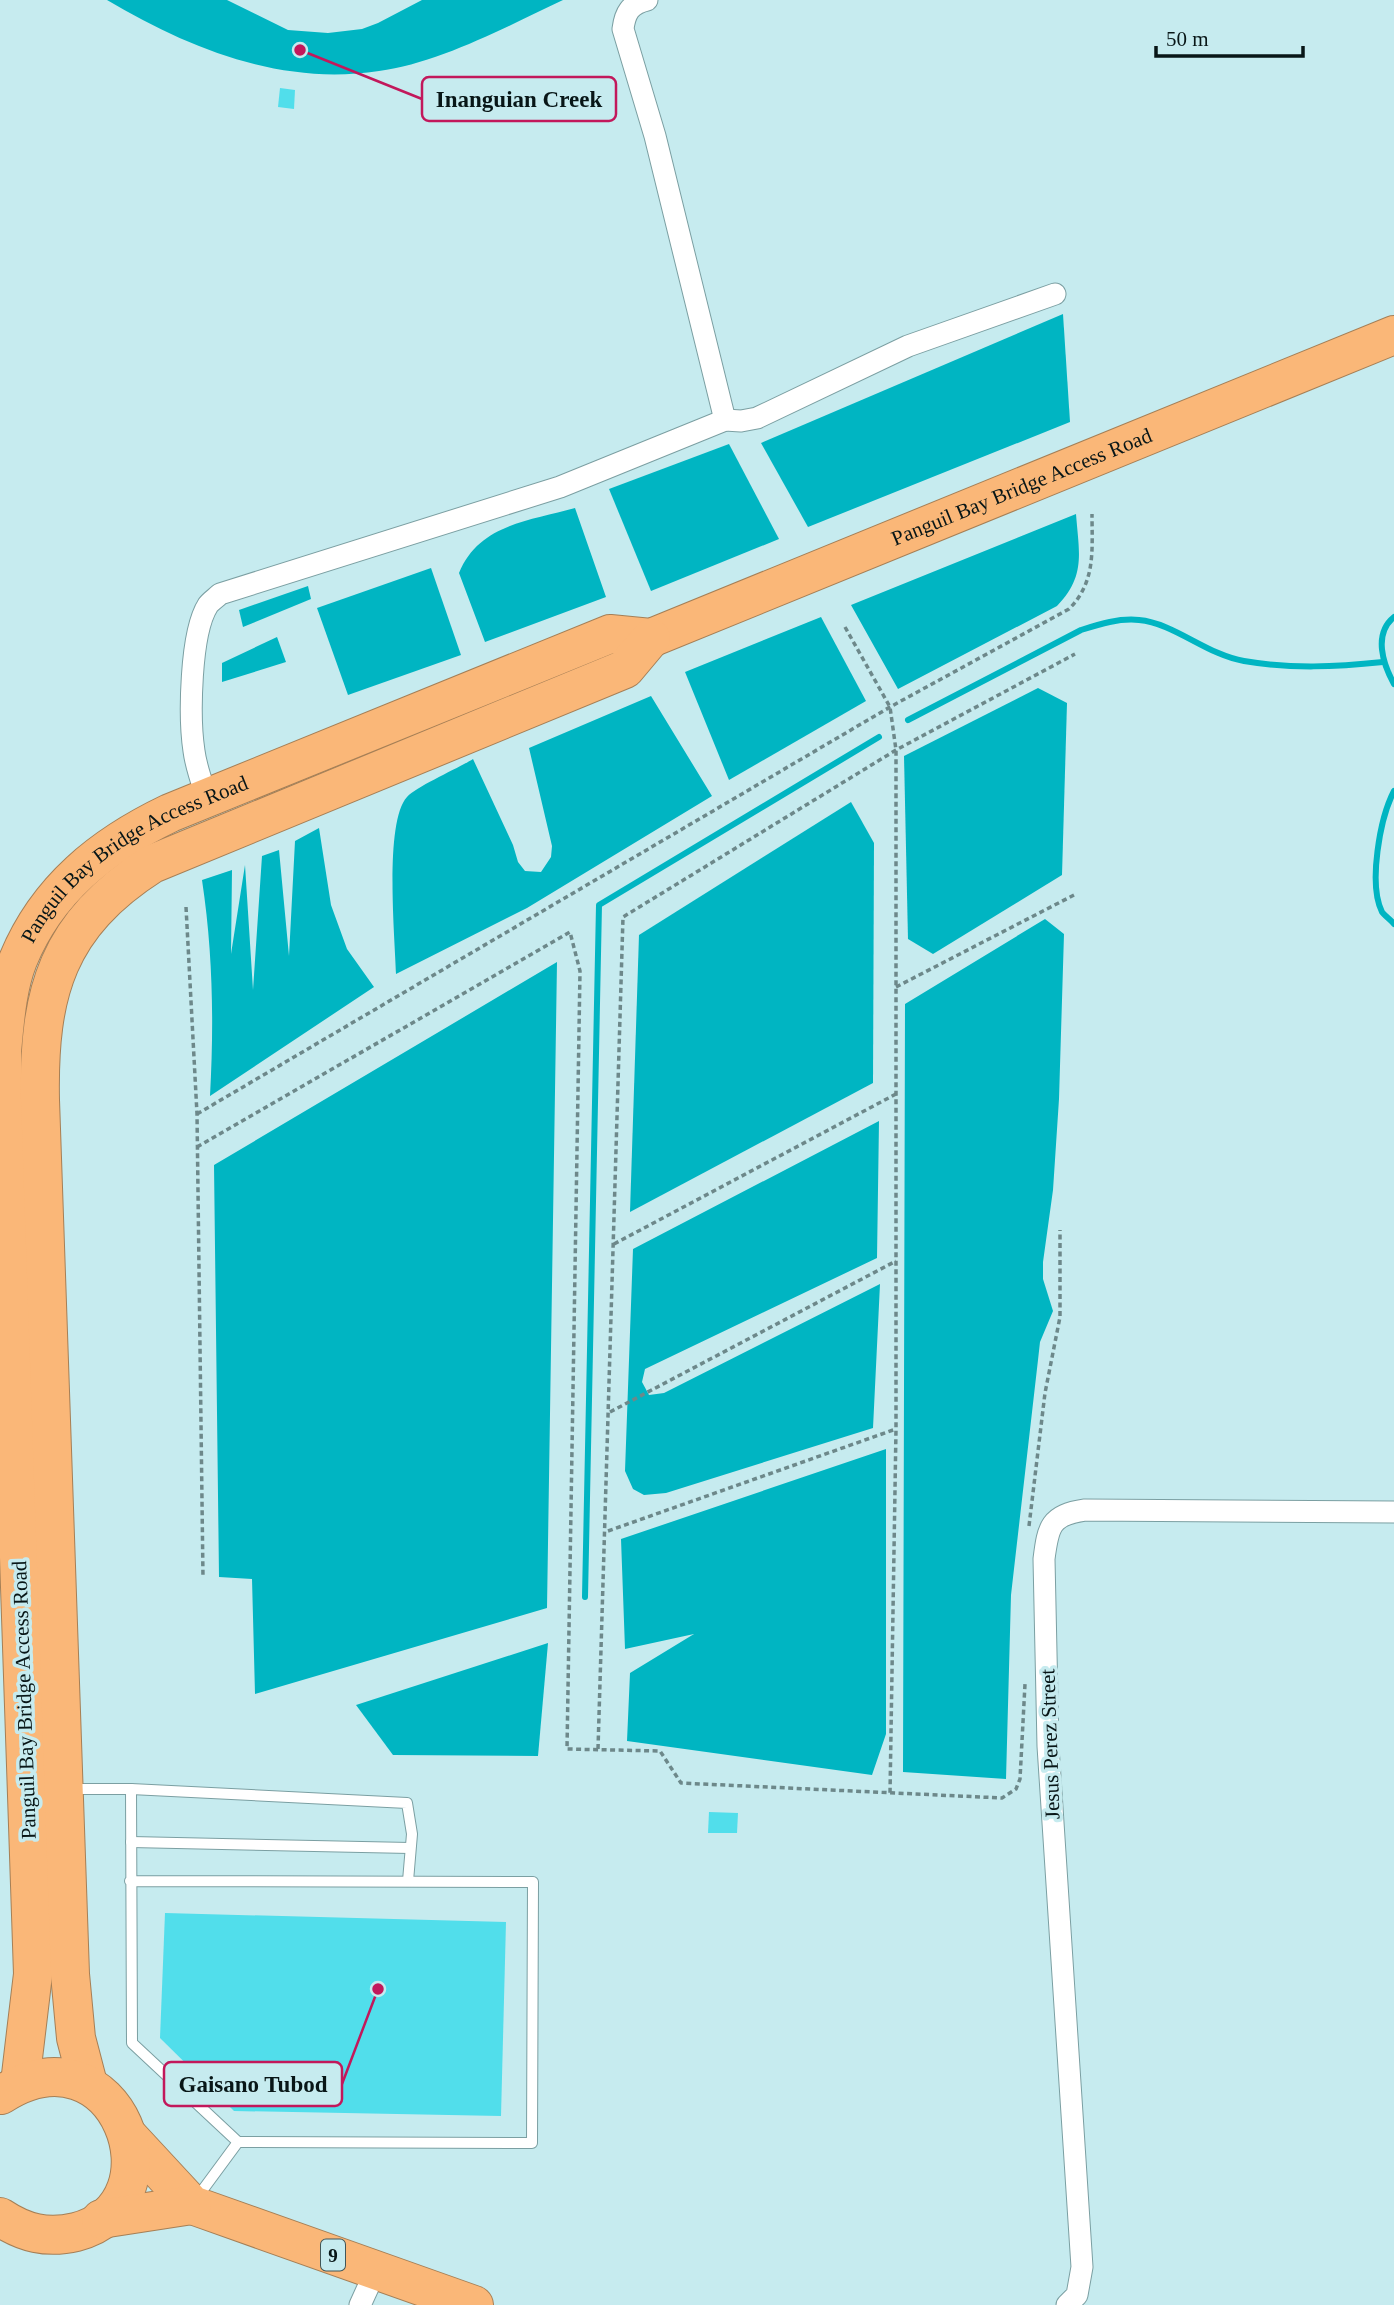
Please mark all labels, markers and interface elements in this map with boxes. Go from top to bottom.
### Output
scale bar [1156,14,1303,58]
text: 50 m [1166,27,1209,51]
callout: Inanguian Creek [422,77,616,121]
text: Inanguian Creek [436,87,602,112]
street label: Panguil Bay Bridge Access Road [888,423,1156,551]
street label: Panguil Bay Bridge Access Road [16,770,252,947]
street label: Panguil Bay Bridge Access Road [7,1560,41,1840]
street label: Jesus Perez Street [1035,1668,1065,1820]
callout: Gaisano Tubod [164,2062,342,2106]
text: Gaisano Tubod [179,2072,328,2097]
road number: 9 [321,2240,345,2270]

